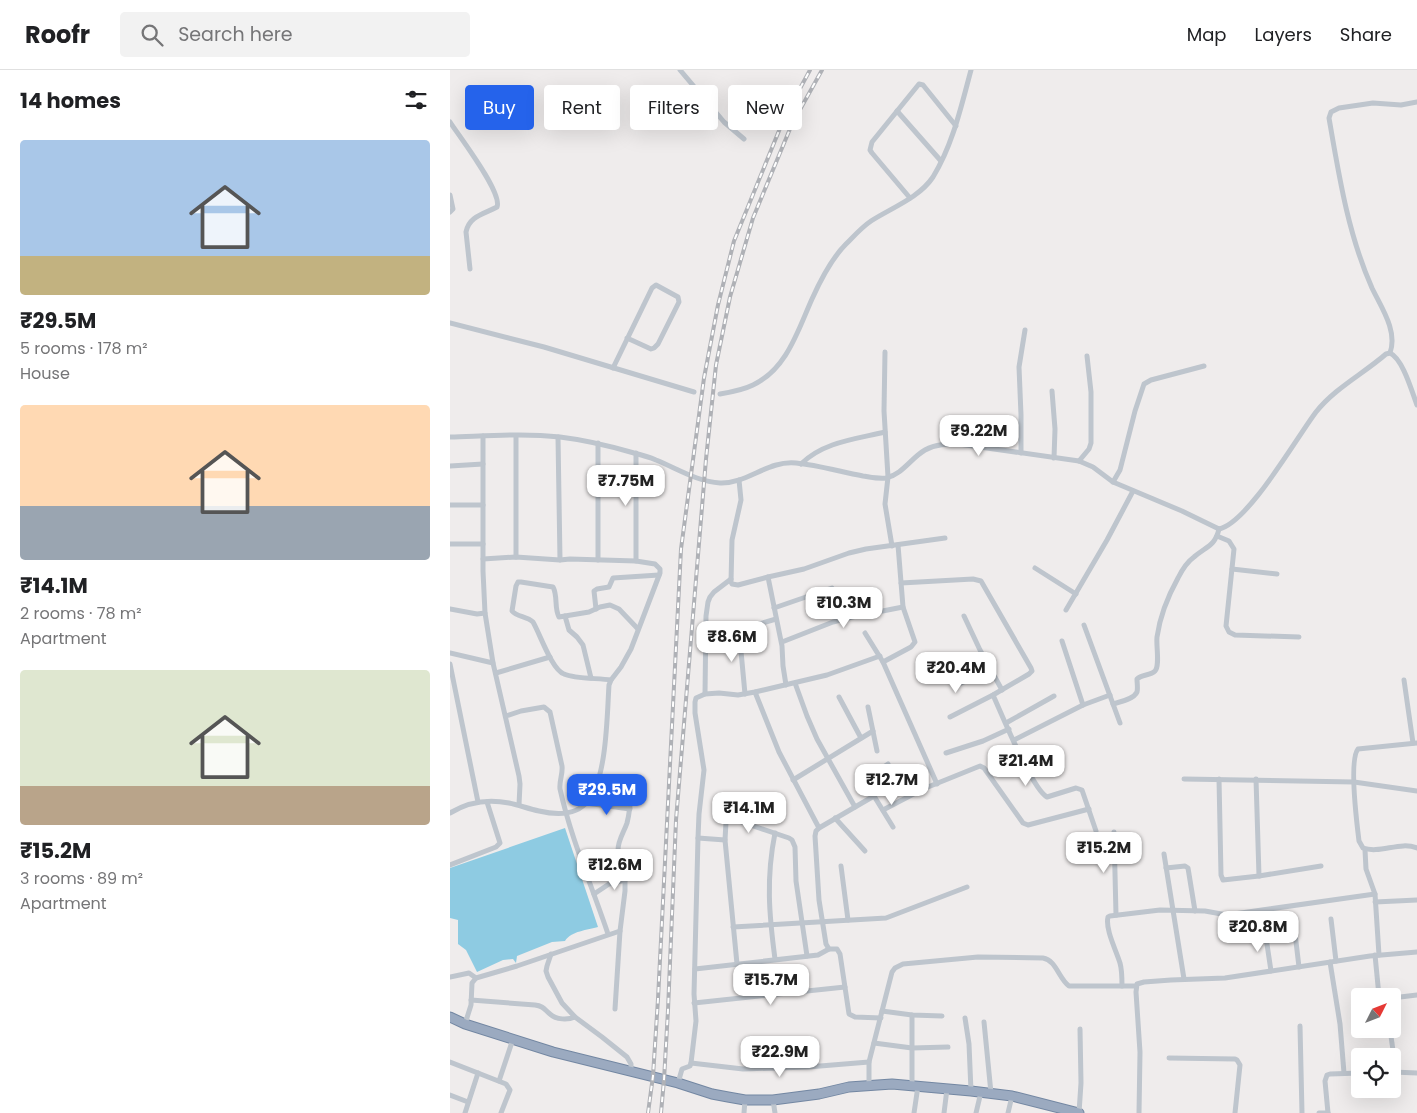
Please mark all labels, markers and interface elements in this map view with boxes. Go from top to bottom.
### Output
search box [120,12,470,57]
text: Roofr [25,18,90,51]
icon: search [138,21,166,49]
text: Search here [178,21,293,48]
text: Map [1187,22,1227,47]
text: Layers [1255,22,1312,47]
text: Share [1340,22,1392,47]
chip: Buy [465,85,534,130]
chip: Rent [544,85,620,130]
chip: Filters [630,85,718,130]
chip: New [728,85,802,130]
text: 14 homes [20,86,121,115]
icon: filters [402,86,430,114]
icon: home [180,172,270,262]
text: ₹29.5M [20,306,96,335]
text: 5 rooms · 178 m² [20,337,148,360]
text: House [20,362,70,385]
pin: ₹9.22M [938,414,1020,457]
text: ₹9.22M [951,419,1007,442]
icon: home [180,437,270,527]
pin: ₹7.75M [585,464,667,507]
text: ₹7.75M [598,469,654,492]
text: ₹14.1M [20,571,88,600]
pin: ₹10.3M [803,586,885,629]
text: ₹10.3M [817,591,871,614]
text: 2 rooms · 78 m² [20,602,142,625]
pin: ₹8.6M [697,620,767,663]
text: ₹8.6M [707,625,757,648]
text: Apartment [20,627,107,650]
pin: ₹20.4M [915,652,997,694]
text: ₹20.4M [926,656,986,679]
icon: home [180,702,270,792]
pin: ₹21.4M [985,744,1067,787]
text: ₹21.4M [999,749,1053,772]
pin: ₹12.7M [851,764,933,806]
text: ₹12.7M [866,768,918,791]
pin: ₹29.5M [566,774,648,816]
text: ₹29.5M [578,778,636,801]
pin: ₹14.1M [708,792,790,834]
text: ₹14.1M [723,796,775,819]
pin: ₹15.2M [1063,832,1145,874]
text: ₹15.2M [20,836,91,865]
text: ₹15.2M [1077,836,1131,859]
pin: ₹12.6M [574,848,656,891]
text: ₹12.6M [588,853,642,876]
text: 3 rooms · 89 m² [20,867,143,890]
text: Apartment [20,892,107,915]
pin: ₹20.8M [1217,910,1299,953]
text: ₹20.8M [1229,915,1287,938]
pin: ₹15.7M [730,964,812,1006]
text: ₹15.7M [744,968,798,991]
north arrow [1351,988,1401,1038]
map controls [1351,988,1401,1098]
pin: ₹22.9M [739,1036,821,1078]
text: ₹22.9M [752,1040,808,1063]
button: locate [1351,1048,1401,1098]

